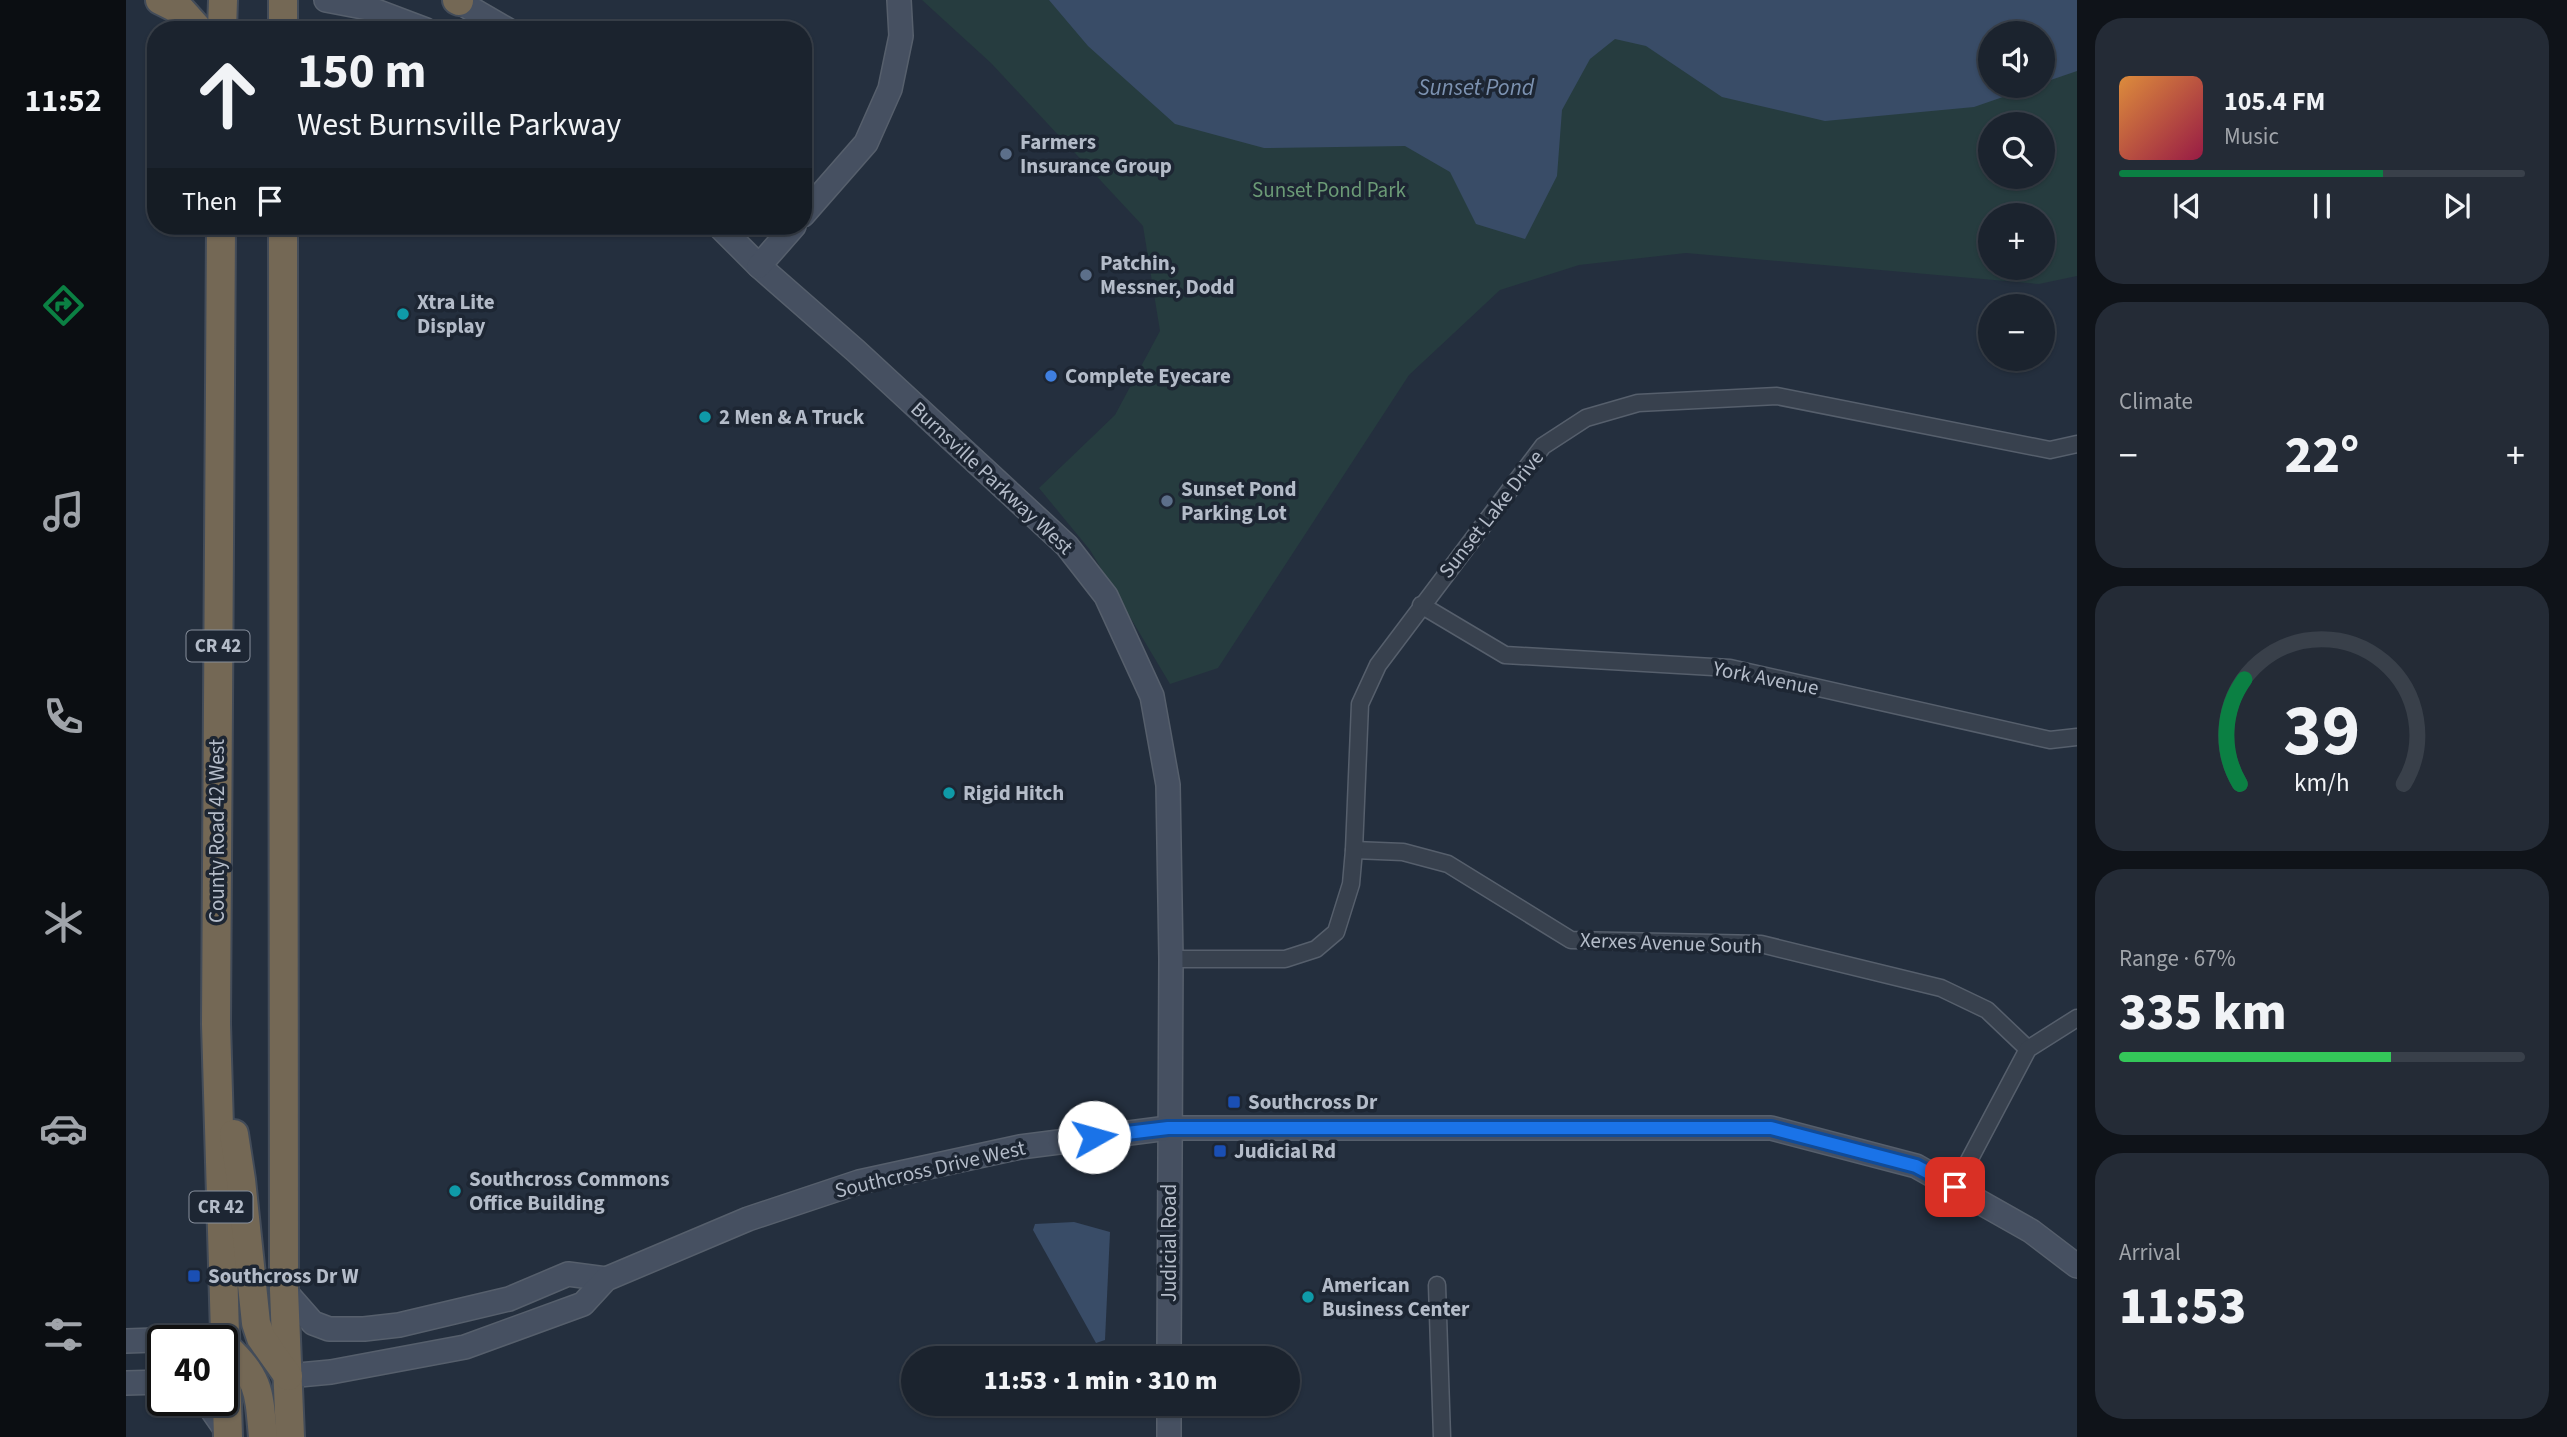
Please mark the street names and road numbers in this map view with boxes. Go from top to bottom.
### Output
street label: Burnsville Parkway West [904,394,1080,562]
street label: Sunset Lake Drive [1431,444,1551,584]
road number: CR 42 [186,631,250,662]
street label: York Avenue [1710,653,1821,703]
street label: County Road 42 West [202,739,232,923]
street label: Xerxes Avenue South [1579,925,1763,961]
street label: Southcross Drive West [832,1133,1028,1205]
street label: Judicial Road [1154,1184,1184,1302]
road number: CR 42 [190,1191,252,1222]

